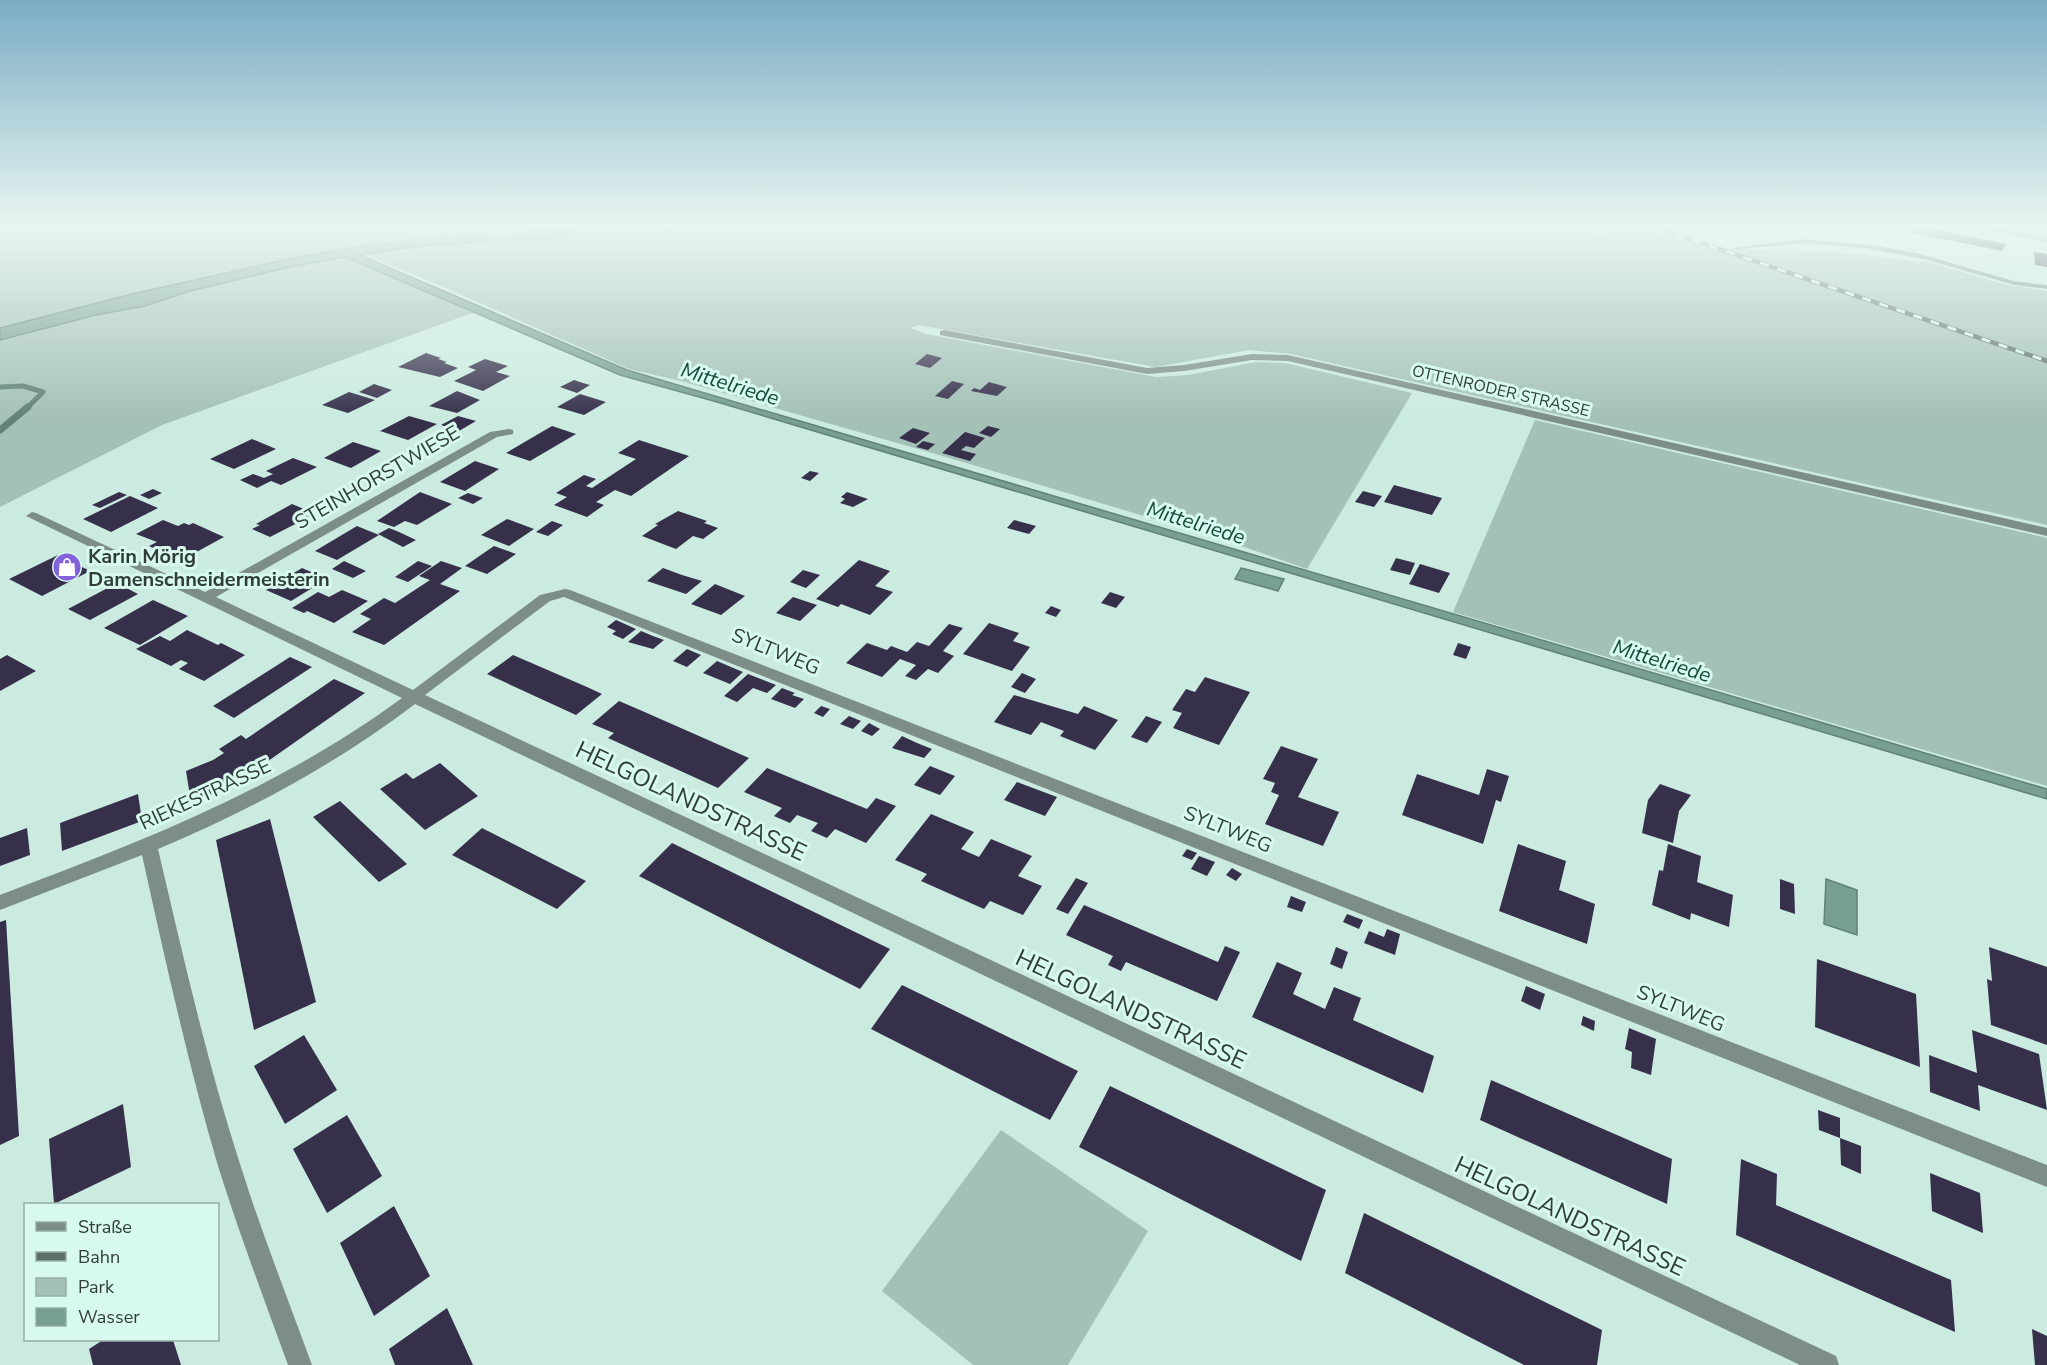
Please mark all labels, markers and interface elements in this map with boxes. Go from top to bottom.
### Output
water label: Mittelriede [677,356,783,412]
street label: OTTENRODER STRASSE [1410,360,1592,422]
street label: STEINHORSTWIESE [290,419,465,536]
water label: Mittelriede [1143,495,1249,551]
place label: Karin Mörig Damenschneidermeisterin [88,543,330,593]
shop icon: Karin Mörig Damenschneidermeisterin [51,551,83,583]
street label: SYLTWEG [728,622,824,681]
water label: Mittelriede [1609,633,1715,689]
street label: HELGOLANDSTRASSE [570,733,812,869]
street label: RIEKESTRASSE [135,752,275,837]
street label: SYLTWEG [1180,800,1276,859]
street label: HELGOLANDSTRASSE [1010,941,1252,1077]
street label: SYLTWEG [1633,979,1729,1038]
street label: HELGOLANDSTRASSE [1449,1148,1691,1284]
legend [24,1203,219,1341]
text: Straße [78,1215,132,1239]
text: Bahn [78,1245,120,1269]
text: Park [78,1275,115,1299]
text: Wasser [78,1305,140,1329]

